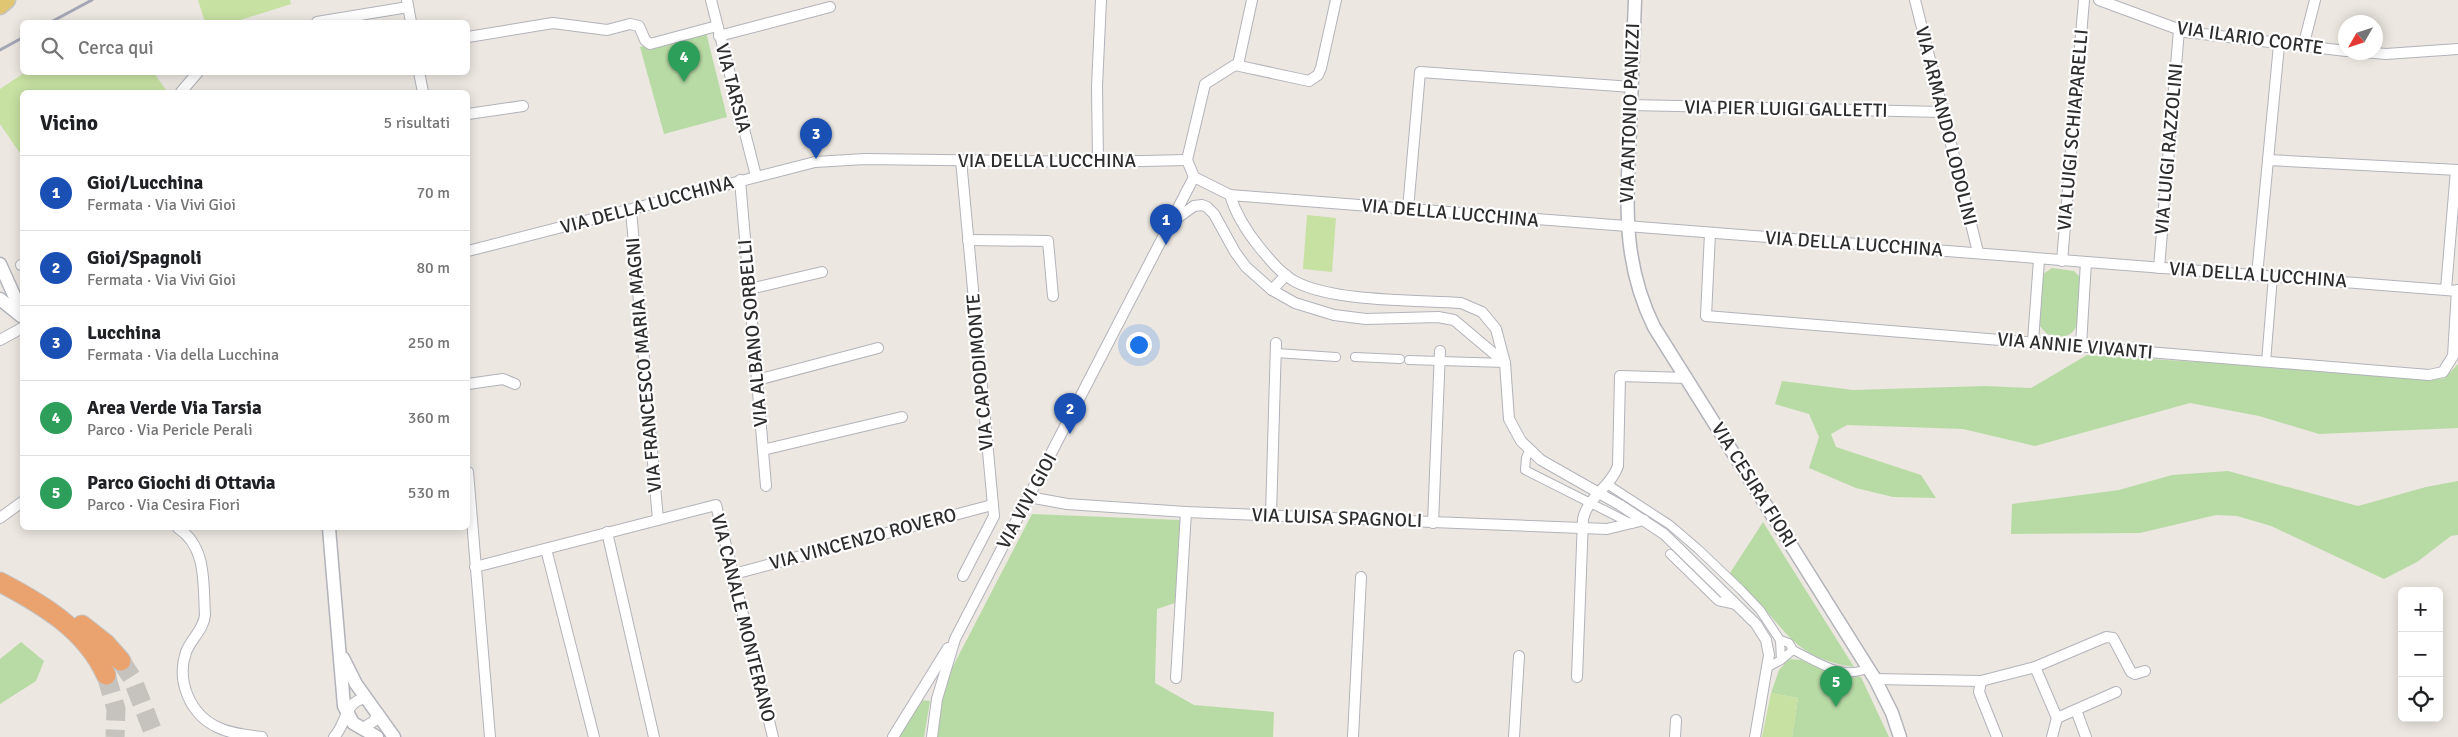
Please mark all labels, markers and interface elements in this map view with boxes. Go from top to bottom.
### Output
north arrow [2338,15,2383,60]
street label: VIA ILARIO CORTE [2175,16,2325,60]
search box [20,20,470,75]
street label: VIA ANTONIO PANIZZI [1615,23,1645,203]
street label: VIA ARMANDO LODOLINI [1910,24,1982,228]
street label: VIA LUIGI SCHIAPARELLI [2052,28,2094,232]
icon: search [38,34,66,62]
text: Cerca qui [78,36,154,60]
pin: 4 [668,41,700,82]
street label: VIA TARSIA [710,41,756,136]
street label: VIA LUIGI RAZZOLINI [2150,62,2188,236]
street label: VIA PIER LUIGI GALLETTI [1684,95,1888,123]
text: Vicino [40,110,98,136]
text: 5 risultati [384,113,450,133]
pin: 3 [800,118,832,159]
street label: VIA DELLA LUCCHINA [958,149,1137,173]
street label: VIA DELLA LUCCHINA [558,170,737,240]
text: Gioi/Lucchina [87,171,203,195]
text: 1 [52,183,60,203]
text: 70 m [416,183,450,203]
street label: VIA DELLA LUCCHINA [1360,193,1540,233]
text: Fermata · Via Vivi Gioi [87,195,236,215]
pin: 1 [1150,204,1182,245]
street label: VIA DELLA LUCCHINA [1764,226,1944,262]
street label: VIA FRANCESCO MARIA MAGNI [621,236,667,494]
street label: VIA ALBANO SORBELLI [733,238,773,428]
text: Gioi/Spagnoli [87,246,202,270]
street label: VIA DELLA LUCCHINA [2168,257,2348,293]
text: 2 [52,258,60,278]
text: 80 m [416,258,450,278]
text: Fermata · Via Vivi Gioi [87,270,236,290]
street label: VIA CAPODIMONTE [961,293,999,451]
text: Lucchina [87,321,161,345]
street label: VIA ANNIE VIVANTI [1996,327,2154,365]
your location [1126,332,1152,358]
text: 3 [52,333,60,353]
text: 250 m [408,333,450,353]
text: Fermata · Via della Lucchina [87,345,279,365]
pin: 2 [1054,393,1086,434]
text: Area Verde Via Tarsia [87,396,262,420]
text: 4 [52,408,60,428]
text: 360 m [408,408,450,428]
street label: VIA CESIRA FIORI [1706,418,1802,552]
text: Parco · Via Pericle Perali [87,420,253,440]
street label: VIA VIVI GIOI [992,449,1062,553]
text: Parco Giochi di Ottavia [87,471,276,495]
text: 5 [52,483,60,503]
text: 530 m [408,483,450,503]
text: Parco · Via Cesira Fiori [87,495,240,515]
street label: VIA VINCENZO ROVERO [767,503,959,575]
street label: VIA LUISA SPAGNOLI [1251,503,1423,533]
street label: VIA CANALE MONTERANO [705,511,781,725]
map controls [2398,587,2443,722]
button: + [2398,587,2443,632]
button: − [2398,632,2443,677]
pin: 5 [1820,666,1852,707]
button: locate [2398,677,2443,722]

